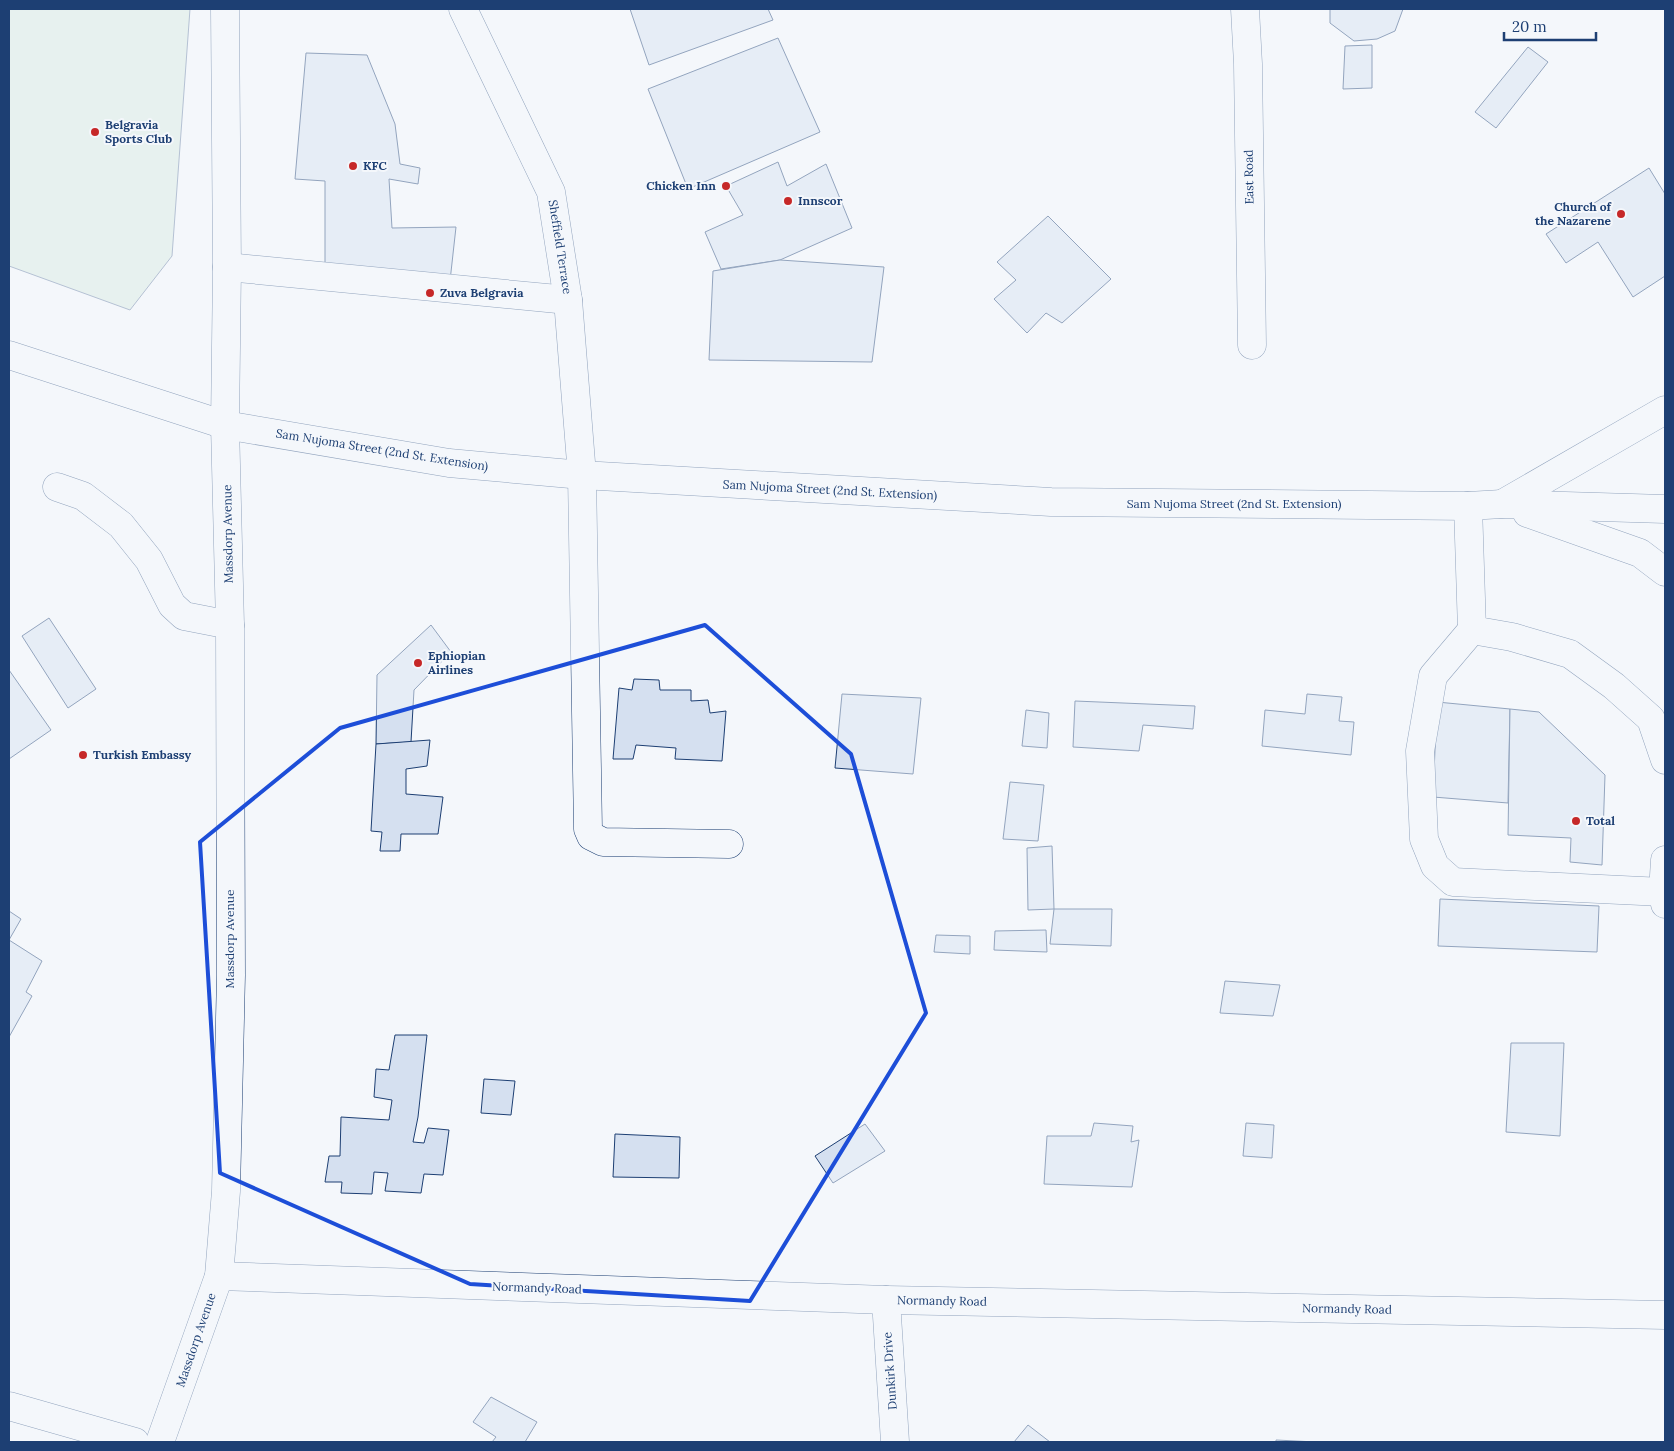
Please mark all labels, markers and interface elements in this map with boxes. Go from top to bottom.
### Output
scale bar [1504,10,1596,42]
text: 20 m [1512,17,1547,36]
place label: Belgravia Sports Club [105,117,172,146]
marker: Belgravia Sports Club [89,126,101,138]
street label: East Road [1241,149,1256,205]
place label: KFC [363,158,387,173]
marker: KFC [347,160,359,172]
place label: Chicken Inn [646,178,716,193]
marker: Chicken Inn [720,180,732,192]
place label: Innscor [798,193,843,208]
marker: Innscor [782,195,794,207]
street label: Sheffield Terrace [546,199,575,296]
place label: Church of the Nazarene [1535,199,1613,228]
marker: Church of the Nazarene [1615,208,1627,220]
place label: Zuva Belgravia [440,285,524,300]
marker: Zuva Belgravia [424,287,436,299]
street label: Sam Nujoma Street (2nd St. Extension) [275,425,490,475]
street label: Sam Nujoma Street (2nd St. Extension) [722,476,938,504]
street label: Massdorp Avenue [219,484,236,584]
street label: Sam Nujoma Street (2nd St. Extension) [1127,496,1342,512]
place label: Ephiopian Airlines [428,648,486,677]
marker: Ephiopian Airlines [412,657,424,669]
place label: Turkish Embassy [93,747,192,762]
marker: Turkish Embassy [77,749,89,761]
place label: Total [1586,813,1615,828]
marker: Total [1570,815,1582,827]
street label: Massdorp Avenue [222,889,237,988]
street label: Normandy Road [492,1278,582,1297]
street label: Massdorp Avenue [172,1290,219,1389]
street label: Normandy Road [897,1292,987,1309]
street label: Normandy Road [1302,1300,1392,1317]
street label: Dunkirk Drive [879,1331,900,1410]

